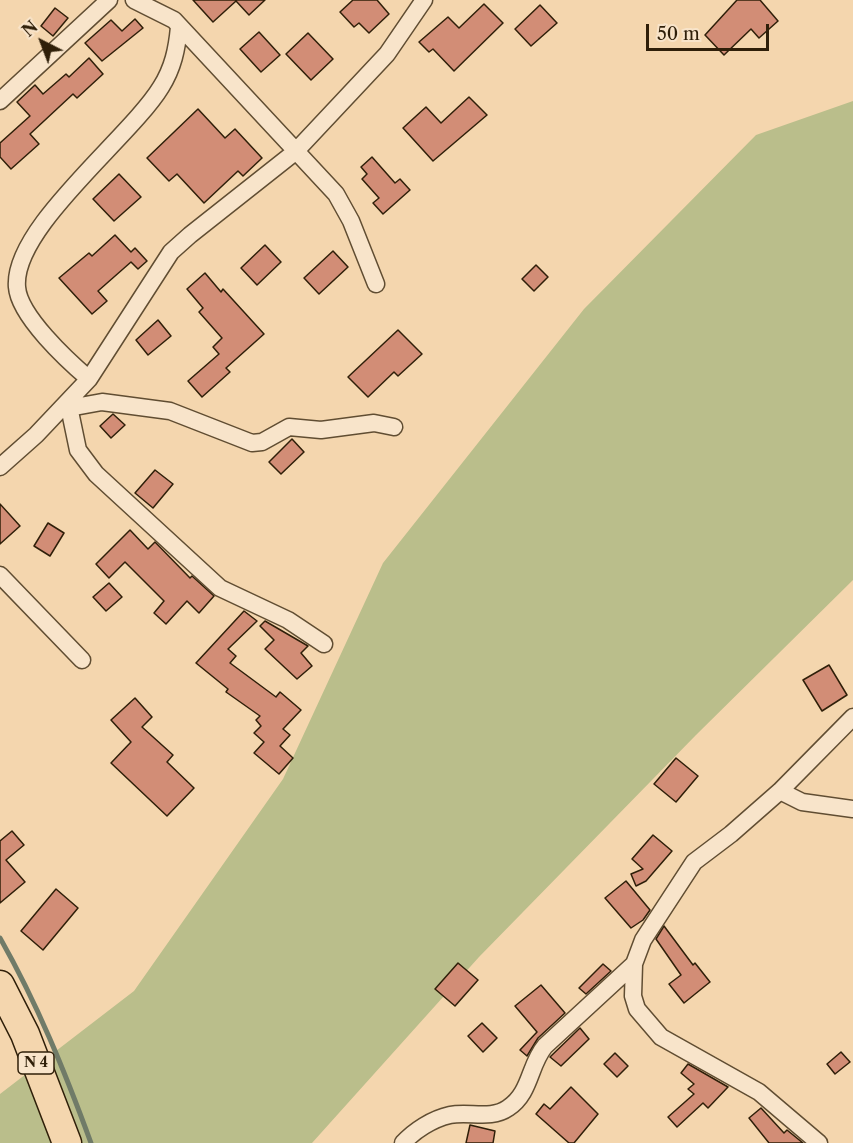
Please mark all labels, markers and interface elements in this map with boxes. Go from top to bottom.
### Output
north arrow [12,12,72,72]
scale bar [649,12,772,50]
text: N [18,17,42,41]
text: 50 m [657,23,700,45]
road number: N 4 [18,1052,54,1074]

